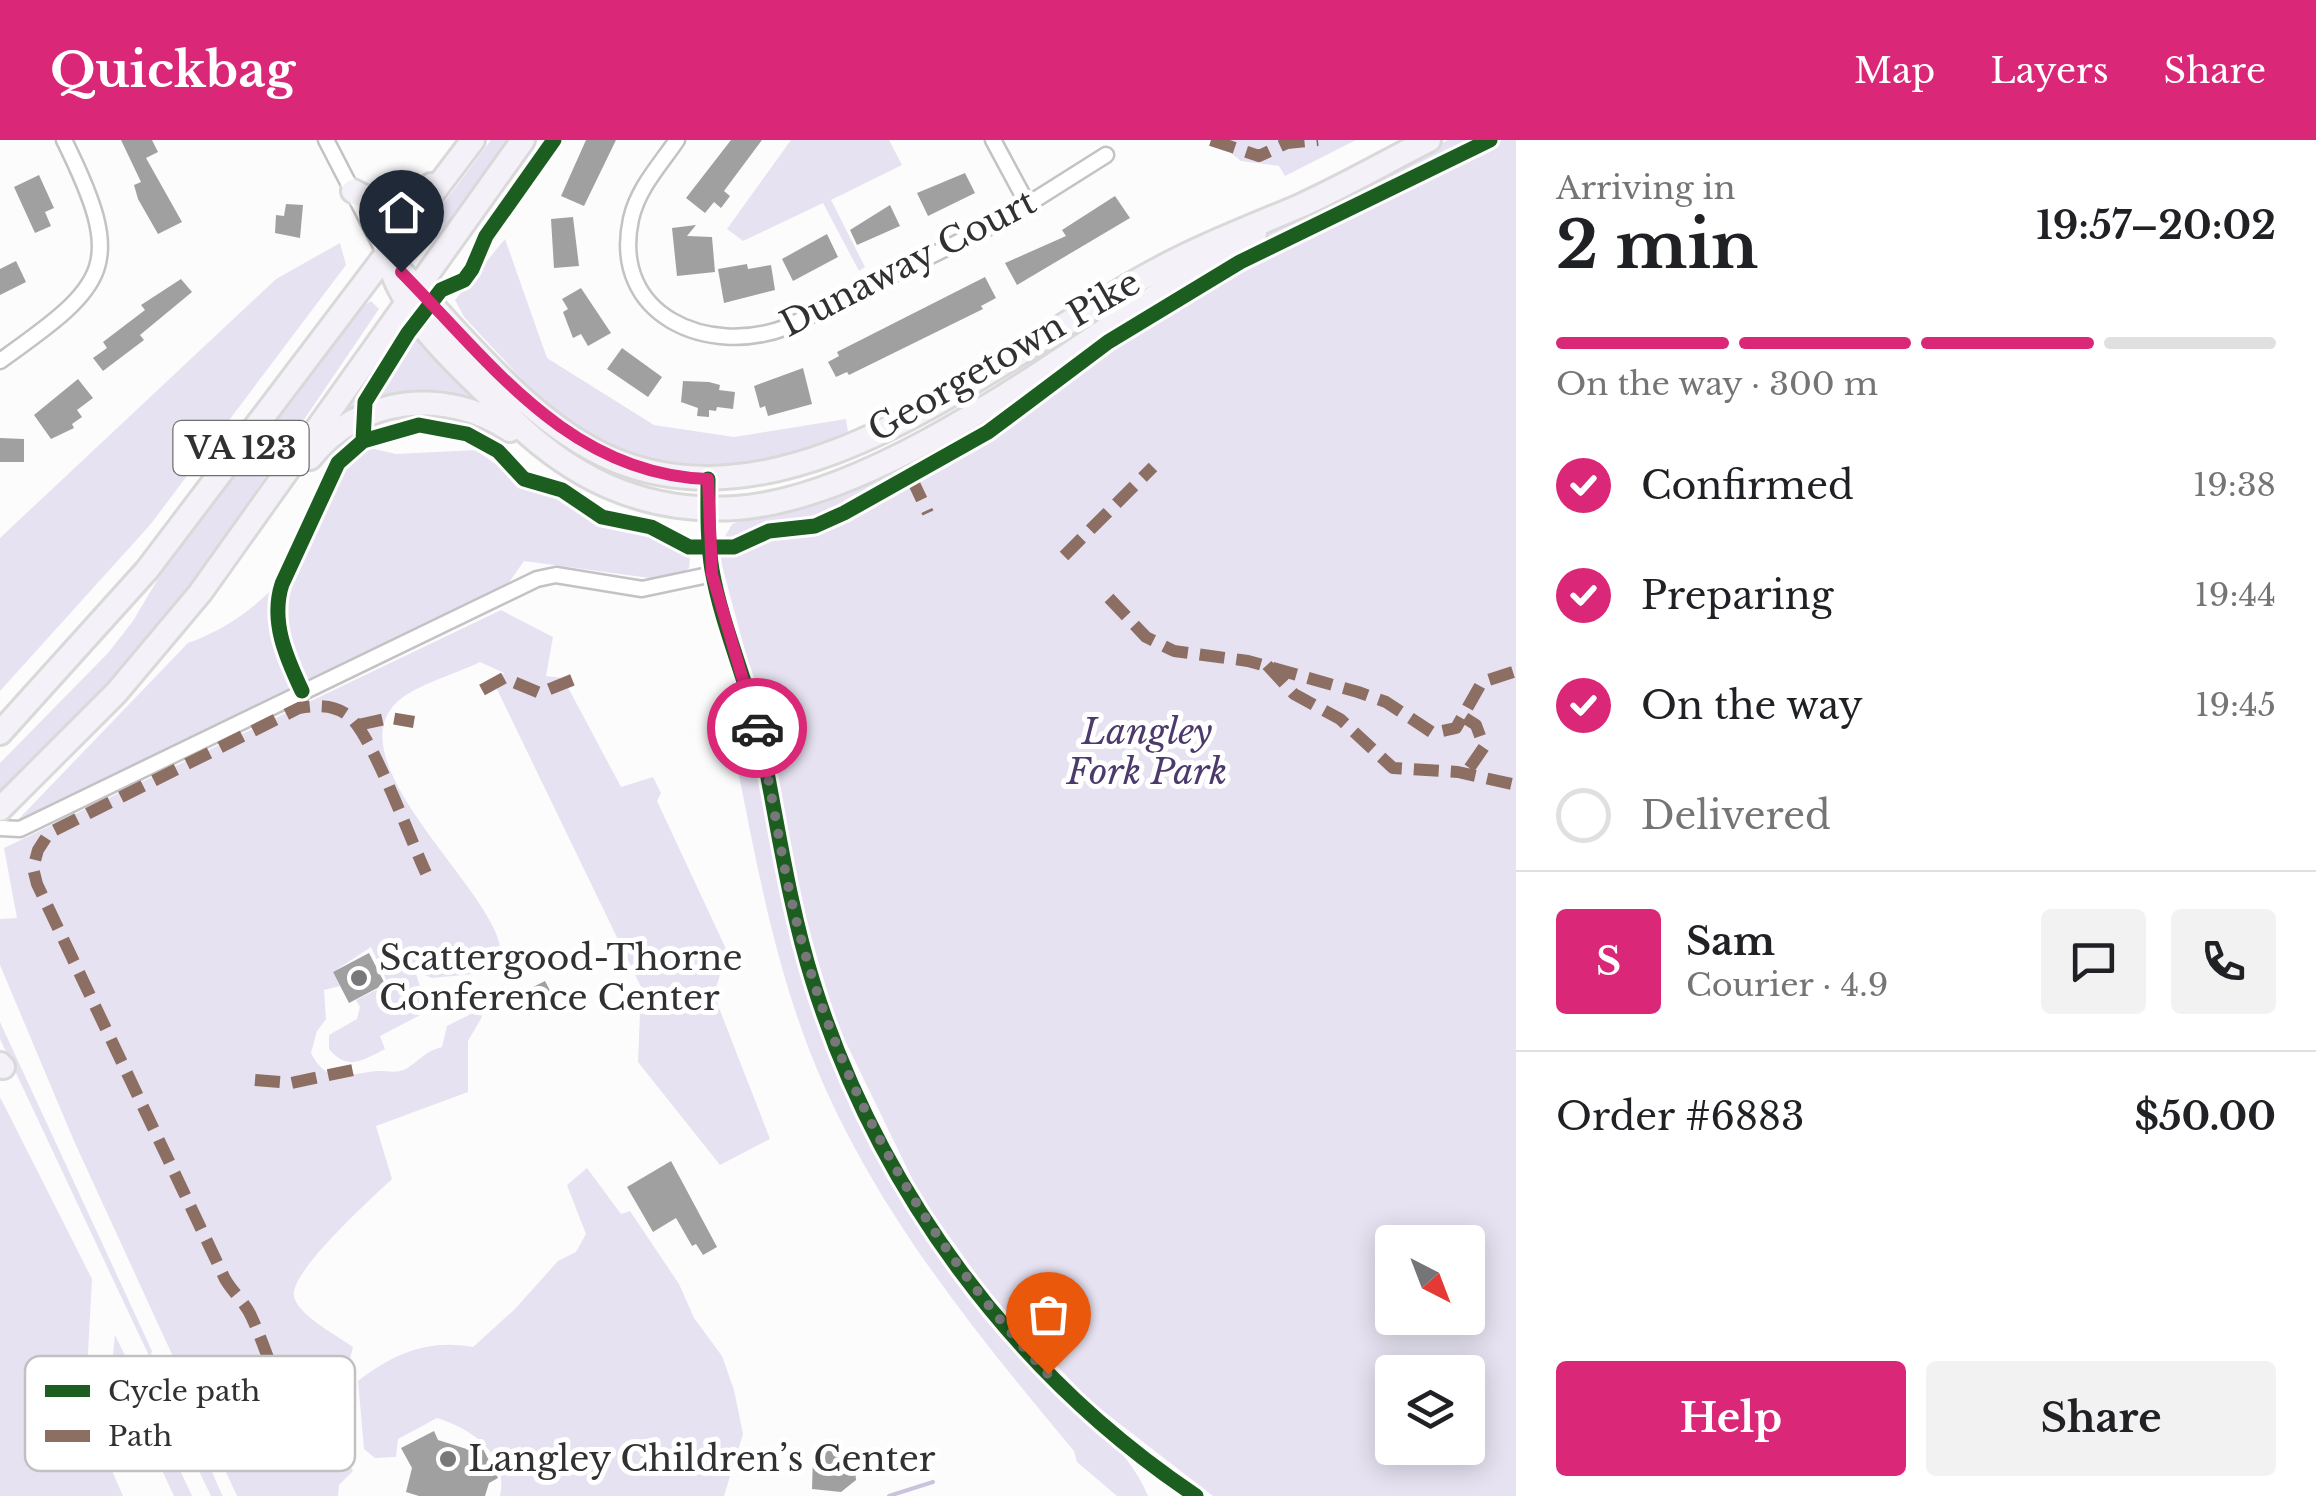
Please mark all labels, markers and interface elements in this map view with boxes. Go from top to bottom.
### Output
text: Quickbag [50,40,295,100]
text: Map [1854,49,1935,92]
text: Layers [1990,49,2109,92]
text: Share [2164,49,2266,92]
text: Arriving in [1556,168,1735,208]
pin [359,170,444,273]
street label: Dunaway Court [773,180,1043,346]
icon: home [374,185,429,240]
text: 19:57–20:02 [2036,202,2276,249]
text: 2 min [1556,205,1758,286]
street label: Georgetown Pike [860,260,1147,451]
text: On the way · 300 m [1556,364,1878,404]
road number: VA 123 [174,421,308,475]
icon: check [1556,458,1611,513]
text: Confirmed [1641,462,1854,509]
text: 19:38 [2193,465,2276,505]
icon: check [1556,568,1611,623]
text: Preparing [1641,572,1833,619]
text: 19:44 [2195,575,2276,615]
courier [707,678,807,778]
icon: check [1556,678,1611,733]
text: On the way [1641,682,1863,729]
text: 19:45 [2195,685,2276,725]
icon: car [730,701,785,756]
park label: Langley Fork Park [1066,710,1227,793]
text: Delivered [1641,792,1831,839]
button: chat [2041,909,2146,1014]
button: phone [2171,909,2276,1014]
text: Sam [1686,918,1775,965]
place label: Scattergood-Thorne Conference Center [379,936,742,1019]
text: S [1596,938,1621,985]
text: Courier · 4.9 [1686,965,1888,1005]
marker: Scattergood-Thorne Conference Center [348,967,370,989]
text: Order #6883 [1556,1093,1804,1140]
text: $50.00 [2134,1093,2276,1140]
north arrow [1375,1225,1485,1335]
map controls [1375,1225,1485,1465]
pin [1006,1272,1091,1375]
icon: bag [1021,1287,1076,1342]
button: layers [1375,1355,1485,1465]
legend [25,1356,355,1471]
button: Help [1556,1361,1906,1476]
button: Share [1926,1361,2276,1476]
text: Cycle path [108,1374,260,1409]
text: Path [108,1419,172,1454]
place label: Langley Children’s Center [468,1437,936,1480]
marker: Langley Children’s Center [437,1448,459,1470]

